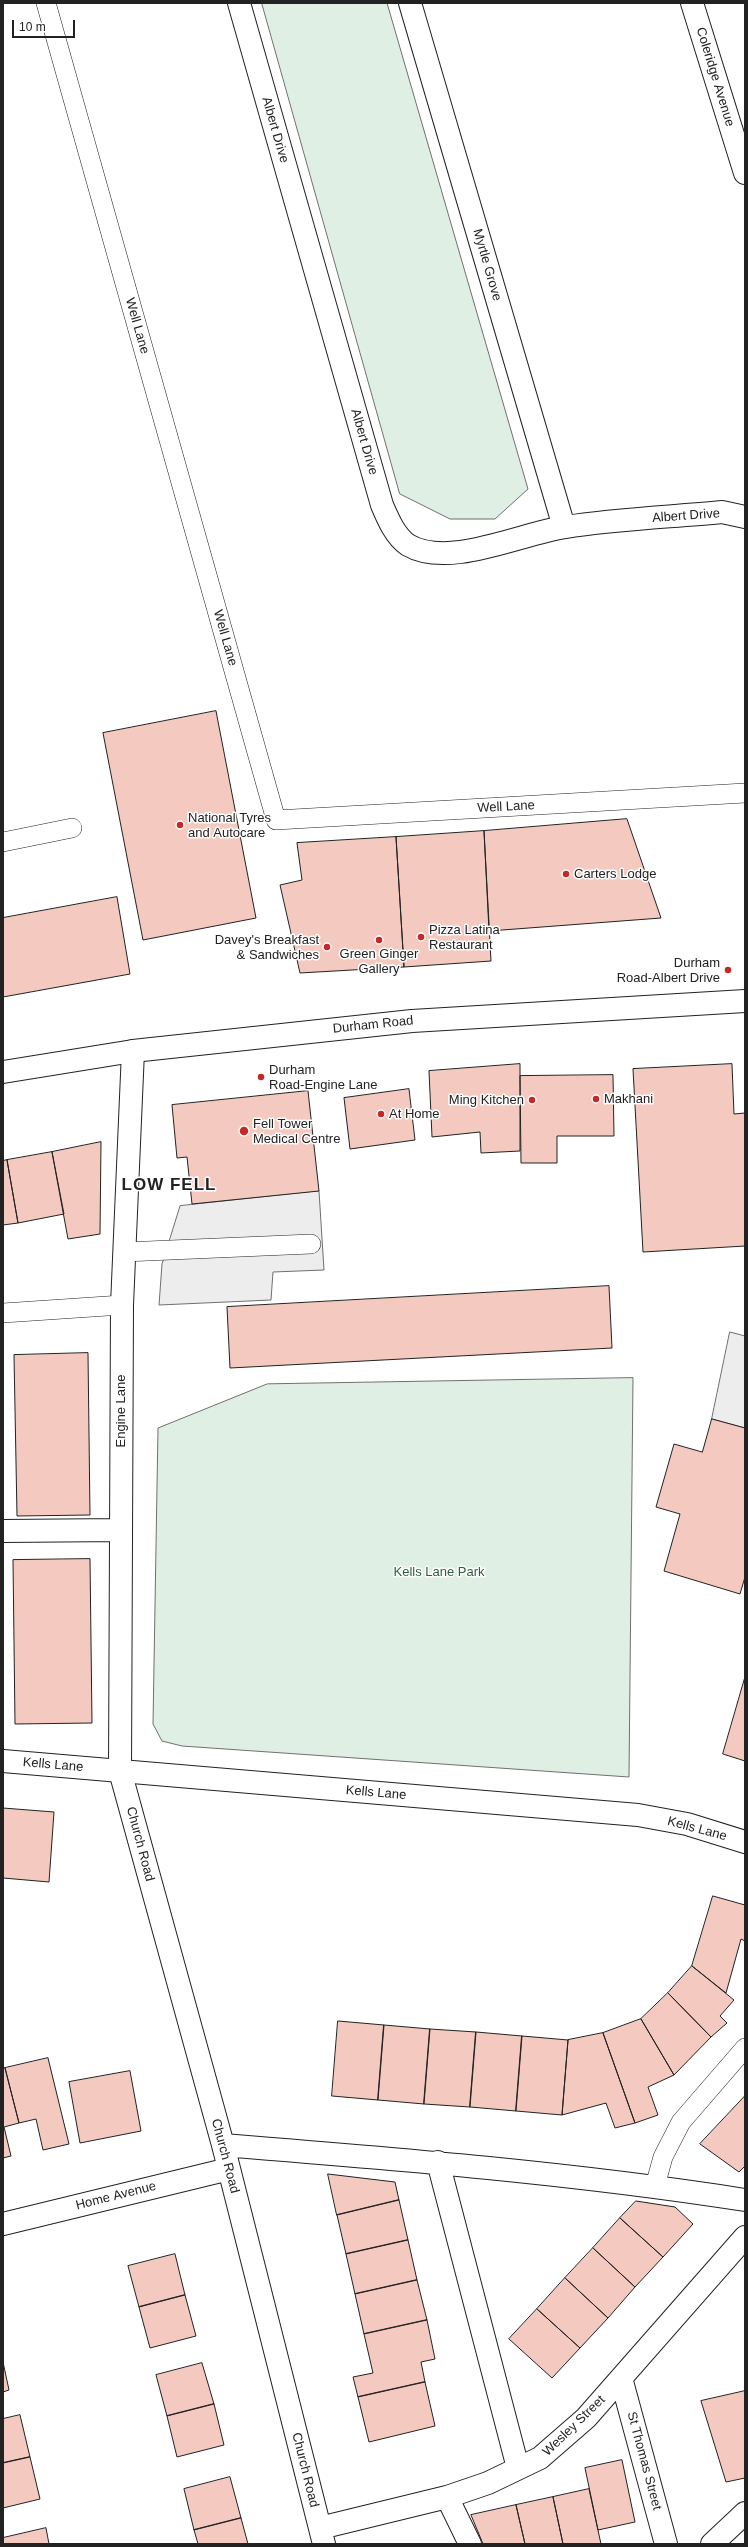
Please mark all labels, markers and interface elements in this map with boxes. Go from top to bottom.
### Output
scale bar [14,12,77,38]
text: 10 m [19,20,46,34]
street label: Coleridge Avenue [692,25,738,129]
street label: Albert Drive [258,95,292,165]
street label: Myrtle Grove [469,227,505,303]
street label: Well Lane [122,296,152,356]
street label: Albert Drive [347,407,381,477]
street label: Albert Drive [652,506,720,526]
street label: Well Lane [210,608,240,668]
street label: Well Lane [477,798,535,816]
place label: National Tyres and Autocare [188,810,271,841]
marker: National Tyres and Autocare [175,820,185,830]
place label: Carters Lodge [574,866,656,882]
marker: Carters Lodge [561,869,571,879]
place label: Pizza Latina Restaurant [429,922,500,953]
place label: Davey's Breakfast & Sandwiches [215,932,319,963]
marker: Pizza Latina Restaurant [416,932,426,942]
marker: Green Ginger Gallery [374,935,384,945]
marker: Davey's Breakfast & Sandwiches [322,942,332,952]
place label: Green Ginger Gallery [340,946,418,977]
place label: Durham Road-Albert Drive [617,955,720,986]
marker: Durham Road-Albert Drive [723,965,733,975]
street label: Durham Road [332,1013,414,1037]
place label: Durham Road-Engine Lane [269,1062,377,1093]
marker: Durham Road-Engine Lane [256,1072,266,1082]
place label: Makhani [604,1091,653,1107]
place label: Ming Kitchen [449,1092,524,1108]
marker: Makhani [591,1094,601,1104]
marker: Ming Kitchen [527,1095,537,1105]
place label: At Home [389,1106,440,1122]
marker: At Home [376,1109,386,1119]
place label: Fell Tower Medical Centre [253,1116,340,1147]
marker: Fell Tower Medical Centre [238,1125,250,1137]
district label: LOW FELL [122,1175,216,1195]
street label: Engine Lane [113,1374,129,1448]
park label: Kells Lane Park [393,1564,485,1580]
street label: Kells Lane [22,1755,84,1775]
street label: Kells Lane [345,1783,407,1803]
street label: Church Road [123,1805,157,1883]
street label: Kells Lane [666,1814,728,1844]
street label: Church Road [208,2117,242,2195]
street label: Home Avenue [74,2178,158,2214]
street label: Wesley Street [540,2392,608,2460]
street label: St Thomas Street [623,2410,665,2512]
street label: Church Road [288,2431,322,2509]

